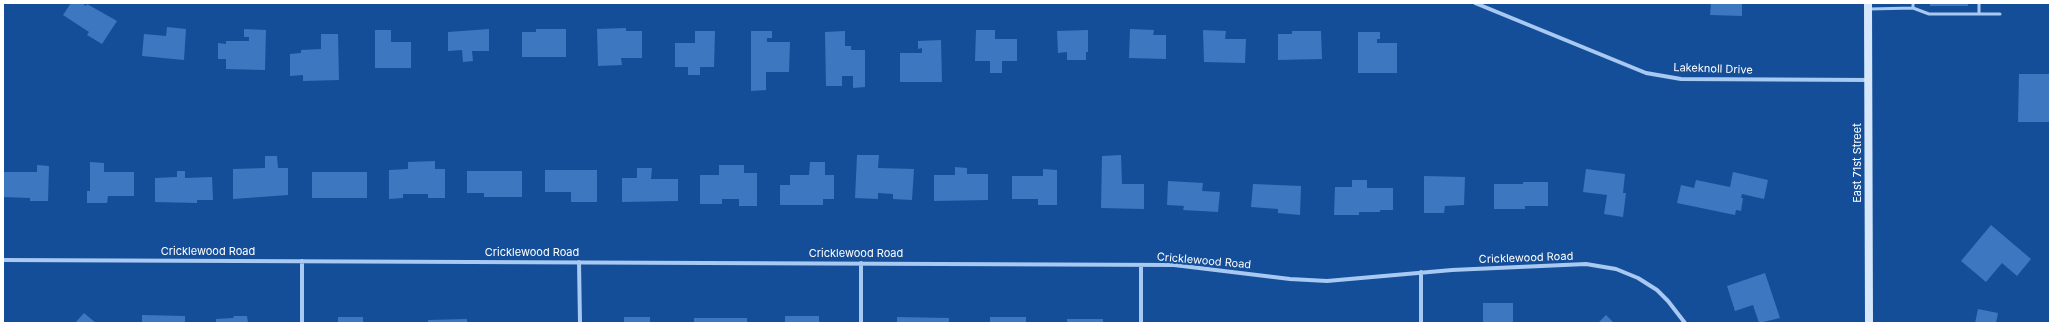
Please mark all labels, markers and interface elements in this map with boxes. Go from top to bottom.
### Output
street label: Lakeknoll Drive [1673,61,1753,77]
street label: East 71st Street [1851,123,1865,203]
street label: Cricklewood Road [161,245,255,259]
street label: Cricklewood Road [485,246,579,260]
street label: Cricklewood Road [809,247,903,261]
street label: Cricklewood Road [1156,250,1252,272]
street label: Cricklewood Road [1479,250,1573,266]

